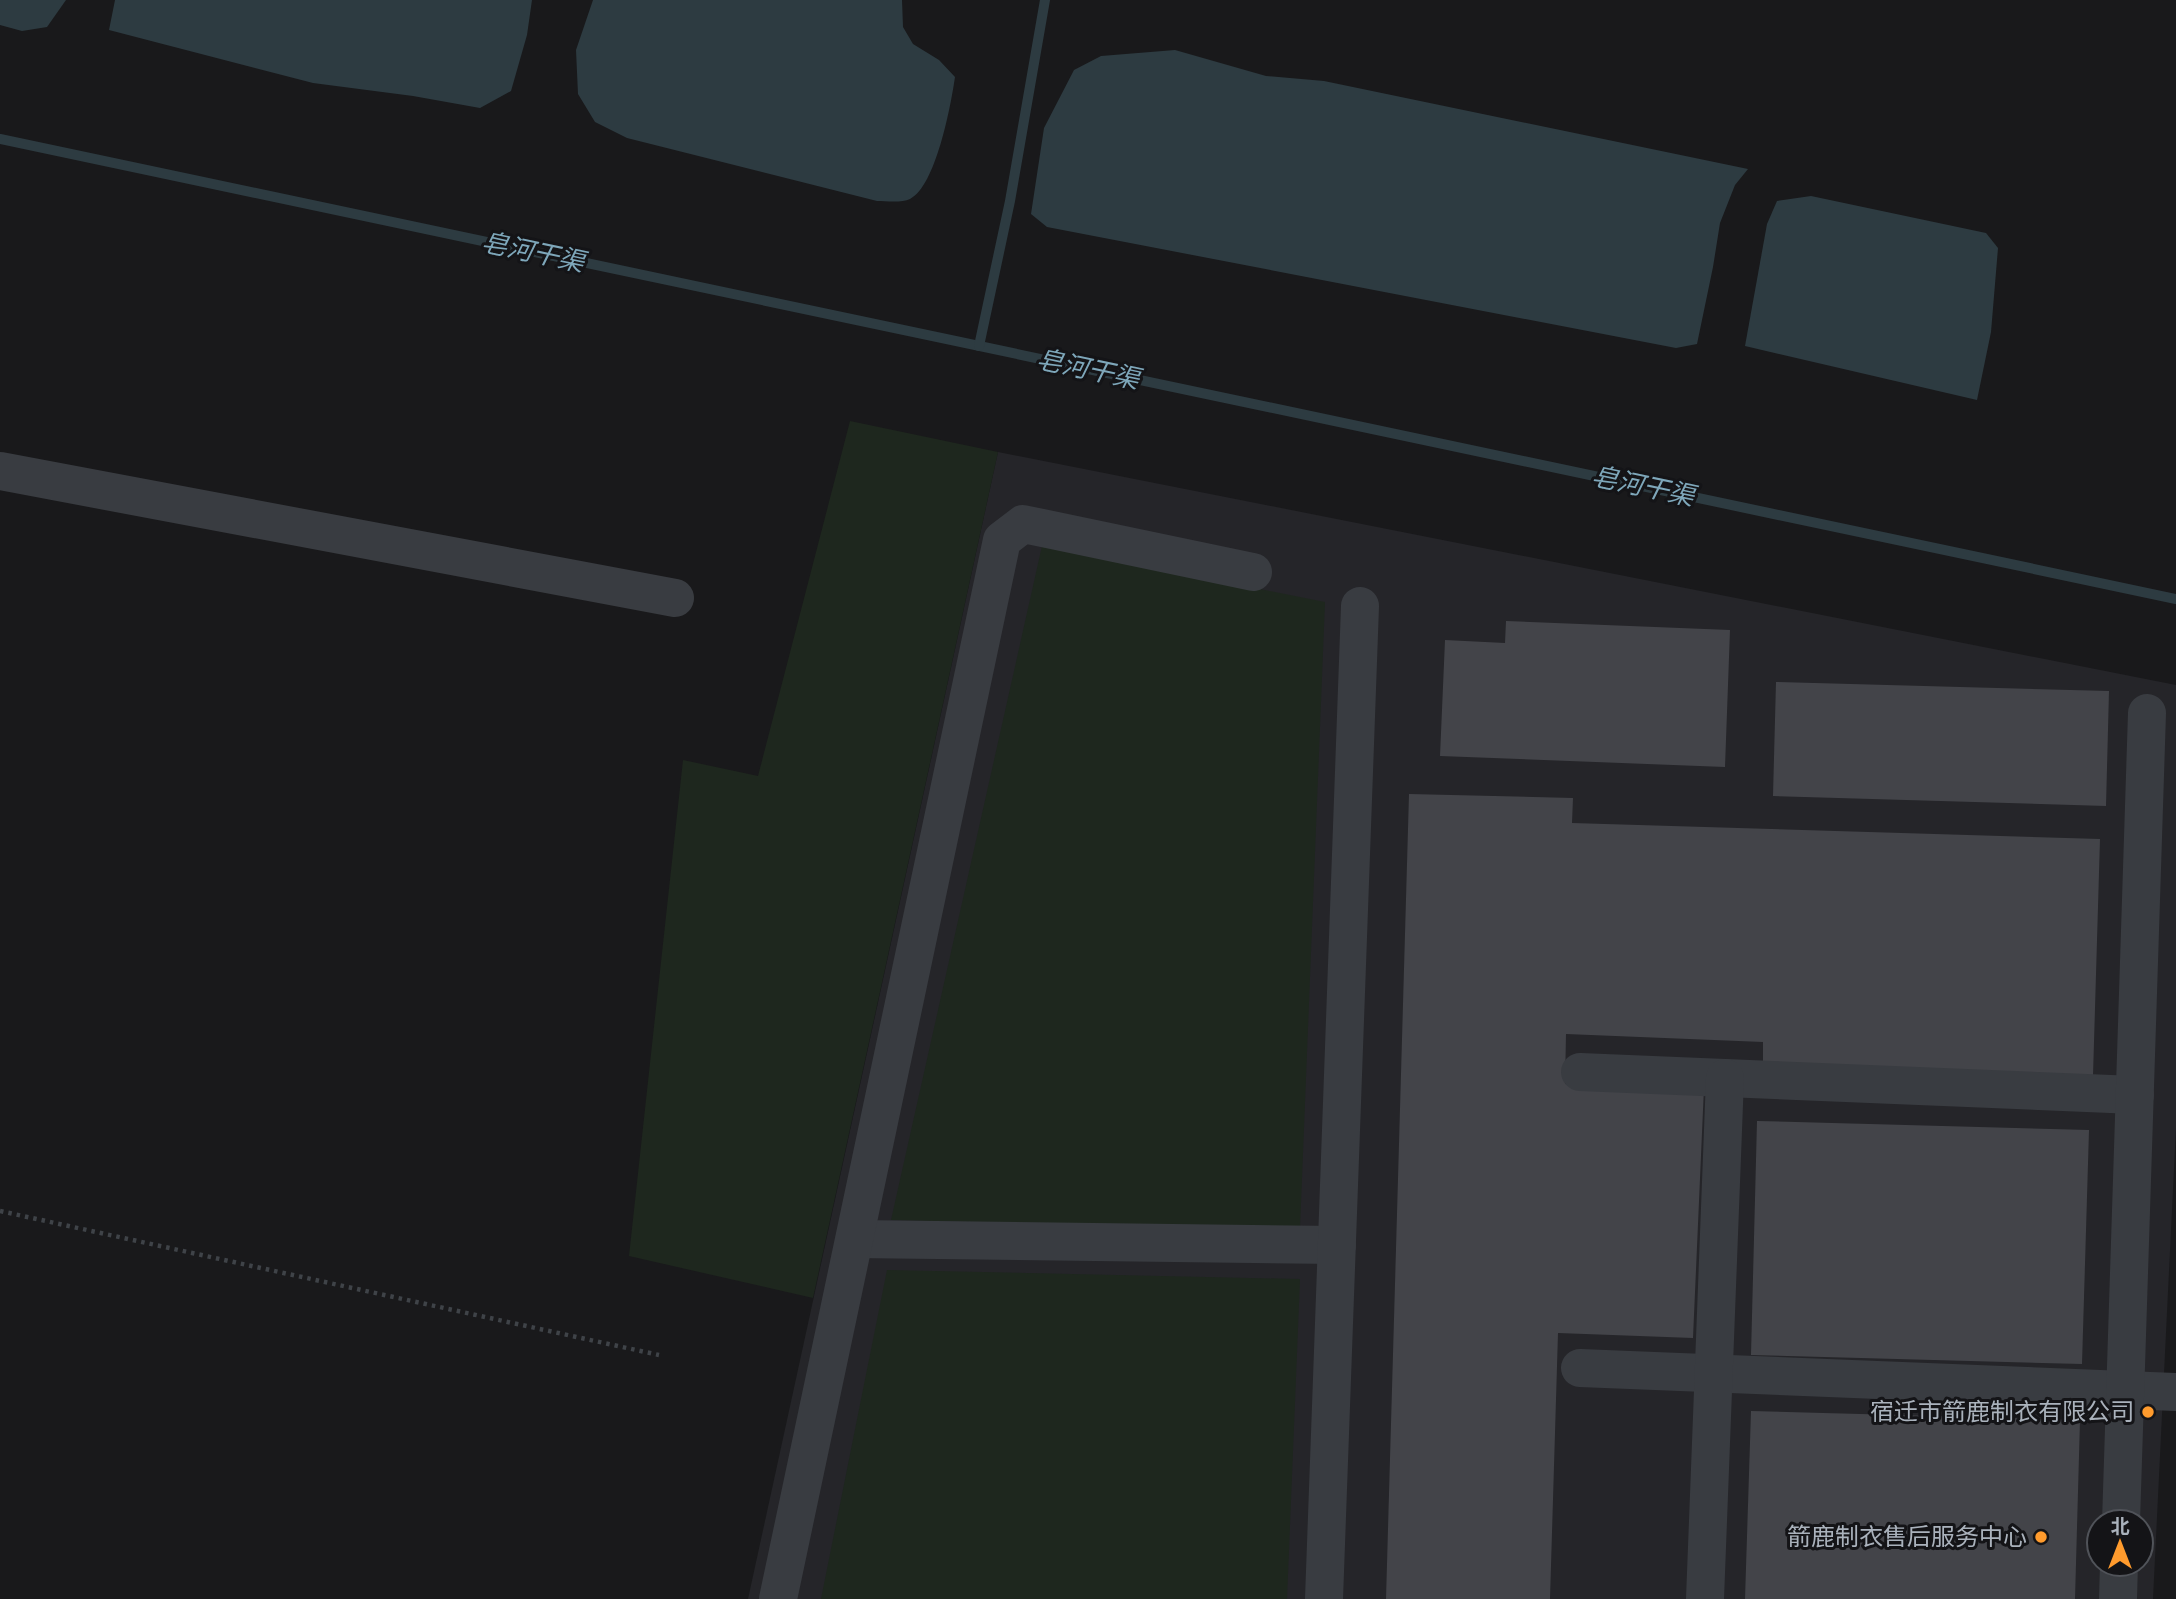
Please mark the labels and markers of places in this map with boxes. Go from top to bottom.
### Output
place label: 宿迁市箭鹿制衣有限公司 [1870,1396,2134,1428]
marker: 宿迁市箭鹿制衣有限公司 [2140,1404,2156,1420]
place label: 箭鹿制衣售后服务中心 [1787,1521,2027,1553]
marker: 箭鹿制衣售后服务中心 [2033,1529,2049,1545]

